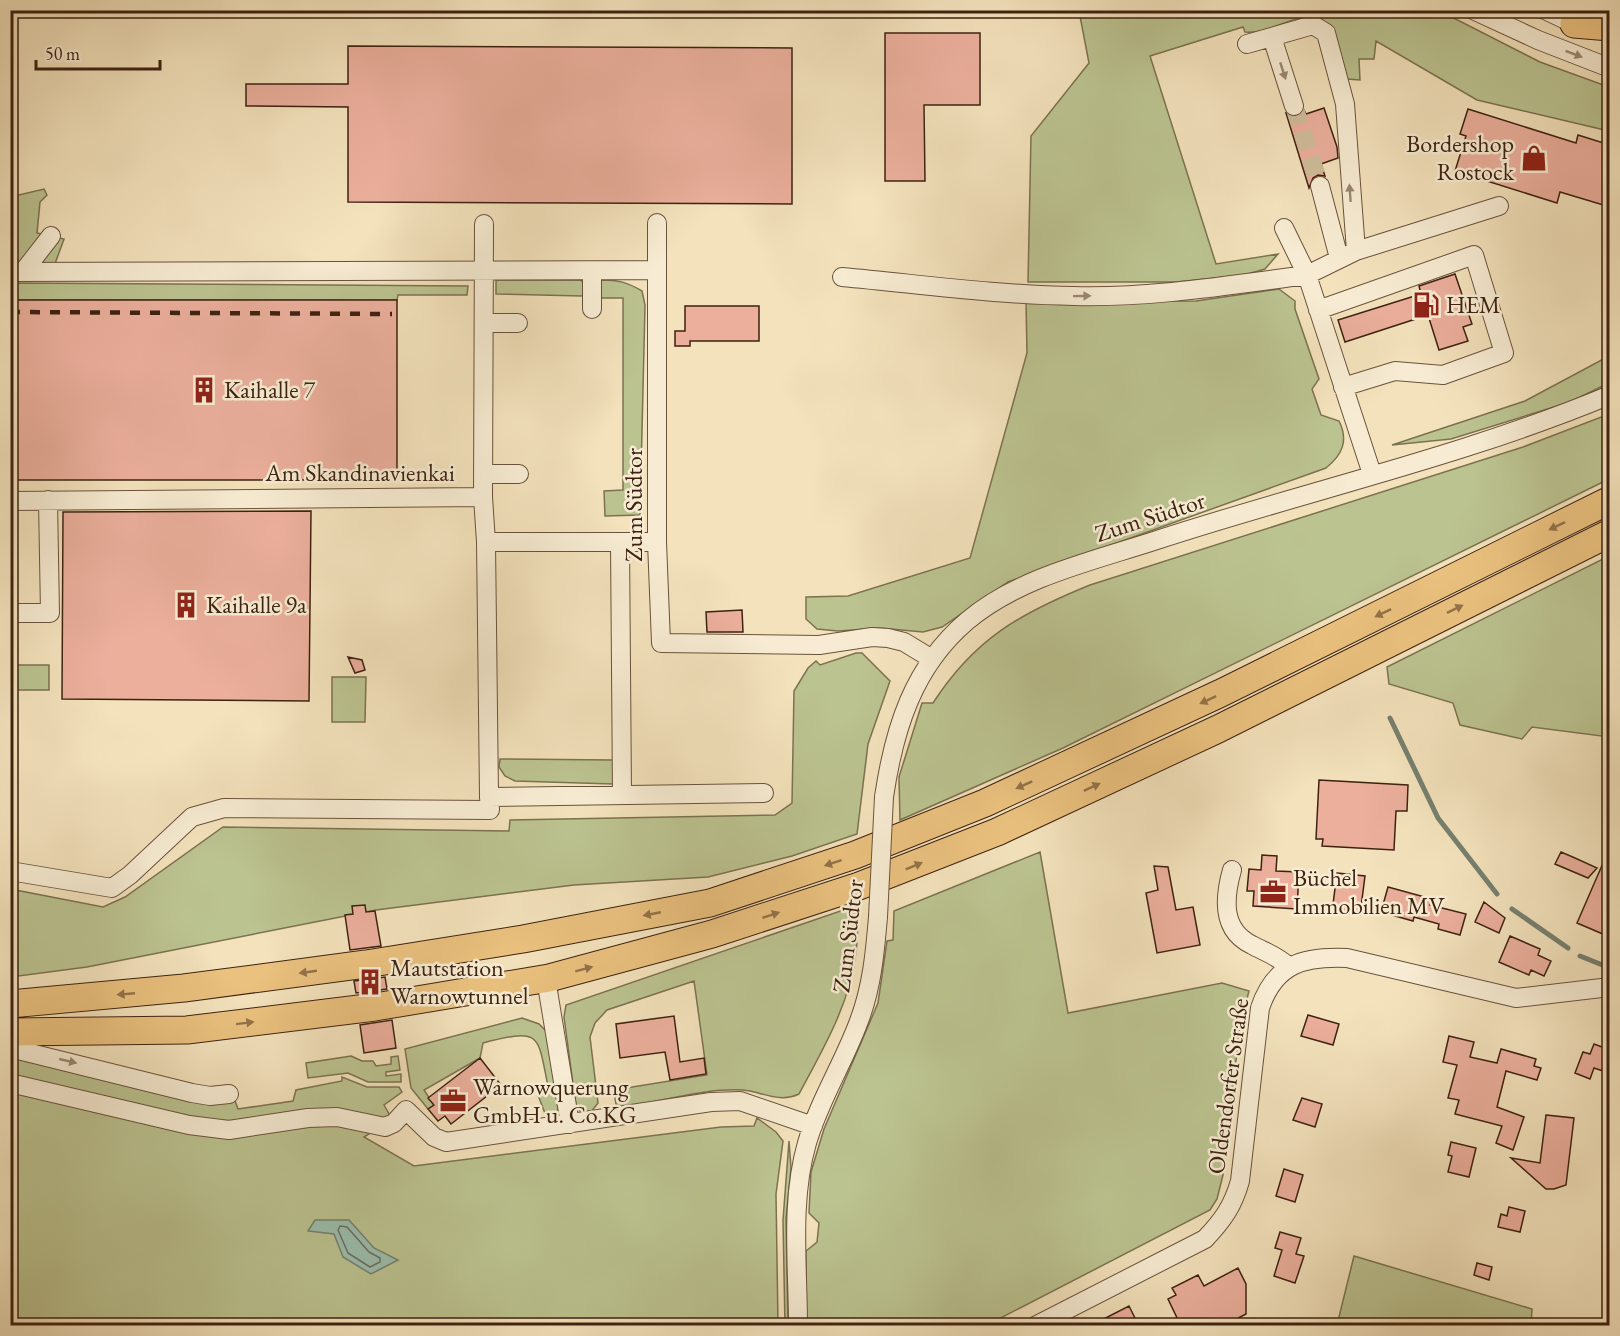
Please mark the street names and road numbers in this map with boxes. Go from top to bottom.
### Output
street label: Zum Südtor [618,448,649,562]
street label: Am Skandinavienkai [264,457,455,488]
street label: Zum Südtor [1091,484,1209,549]
street label: Zum Südtor [825,877,870,994]
street label: Oldendorfer Straße [1200,996,1255,1176]

